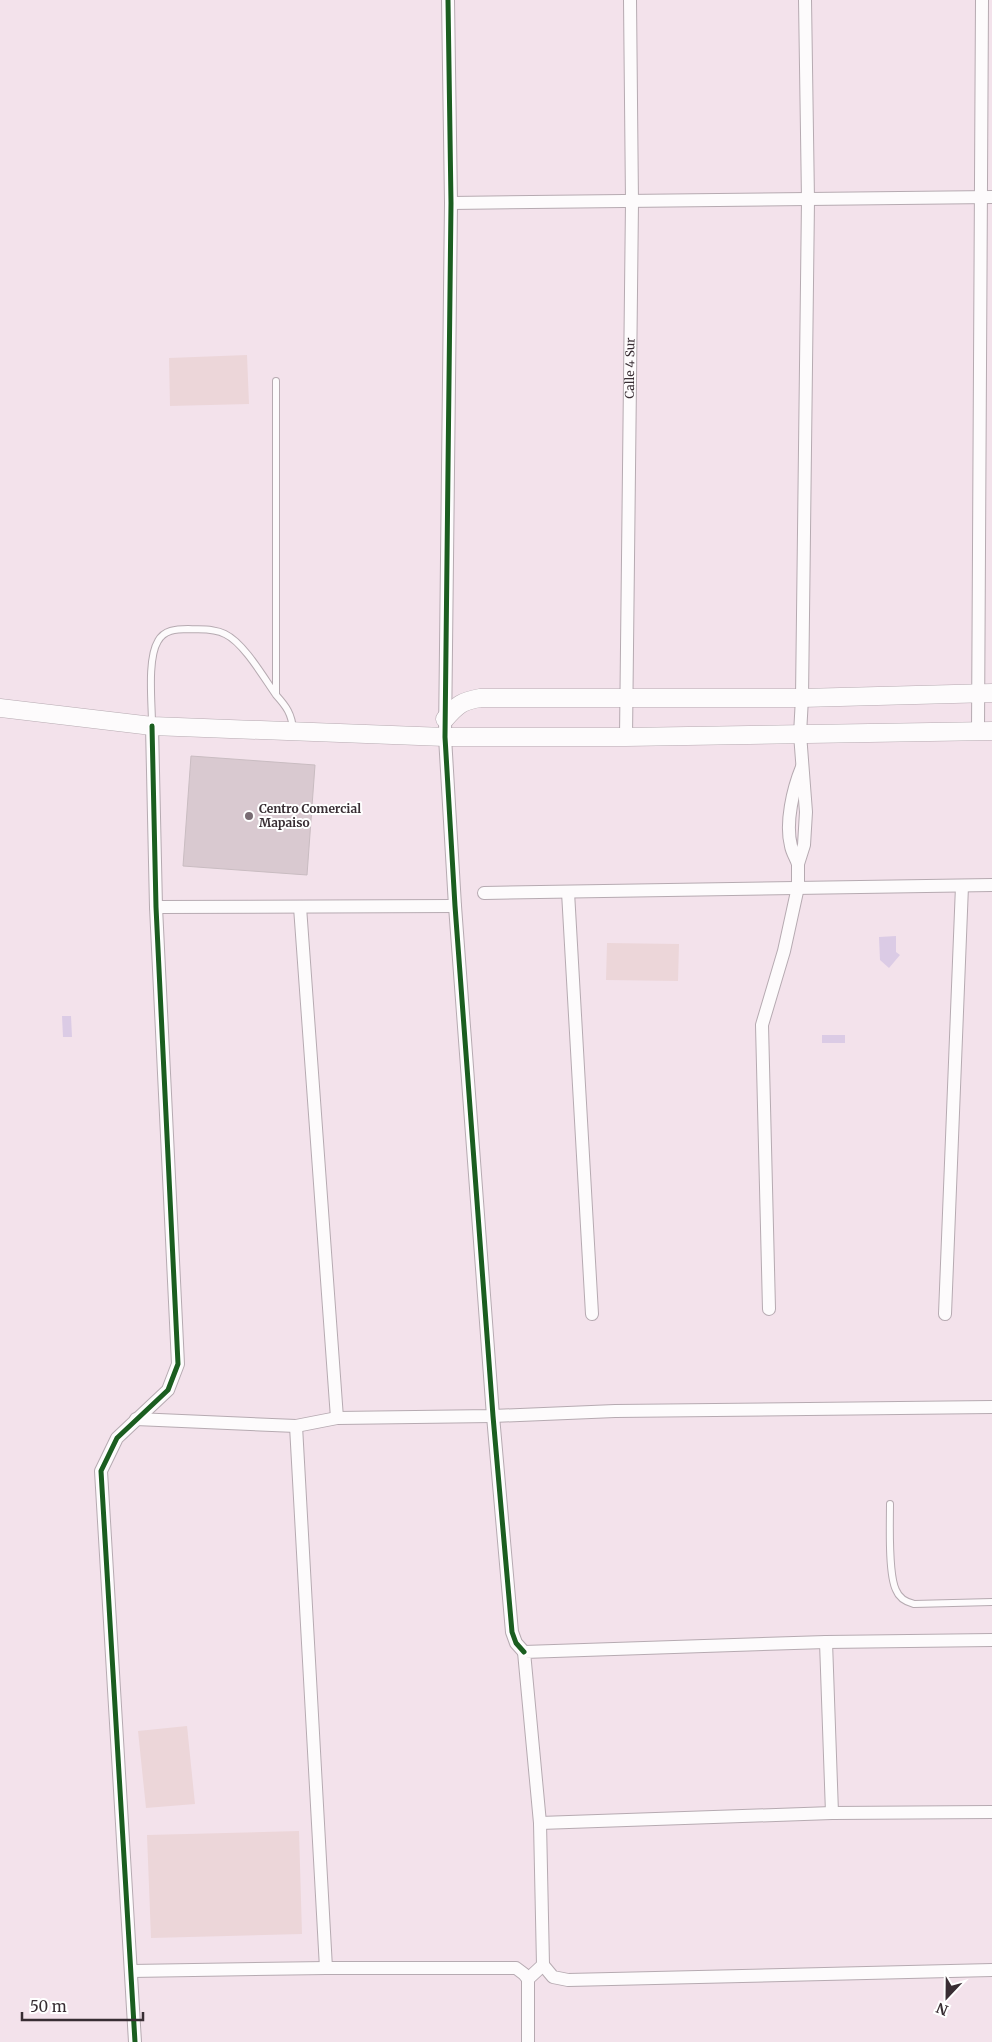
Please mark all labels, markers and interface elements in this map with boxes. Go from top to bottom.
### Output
street label: Calle 4 Sur [622,337,637,399]
place label: Centro Comercial Mapaiso [259,801,361,830]
marker: Centro Comercial Mapaiso [243,810,255,822]
north arrow [922,1972,972,2022]
scale bar [22,1990,144,2022]
text: 50 m [30,1997,67,2016]
text: N [934,1999,951,2019]

